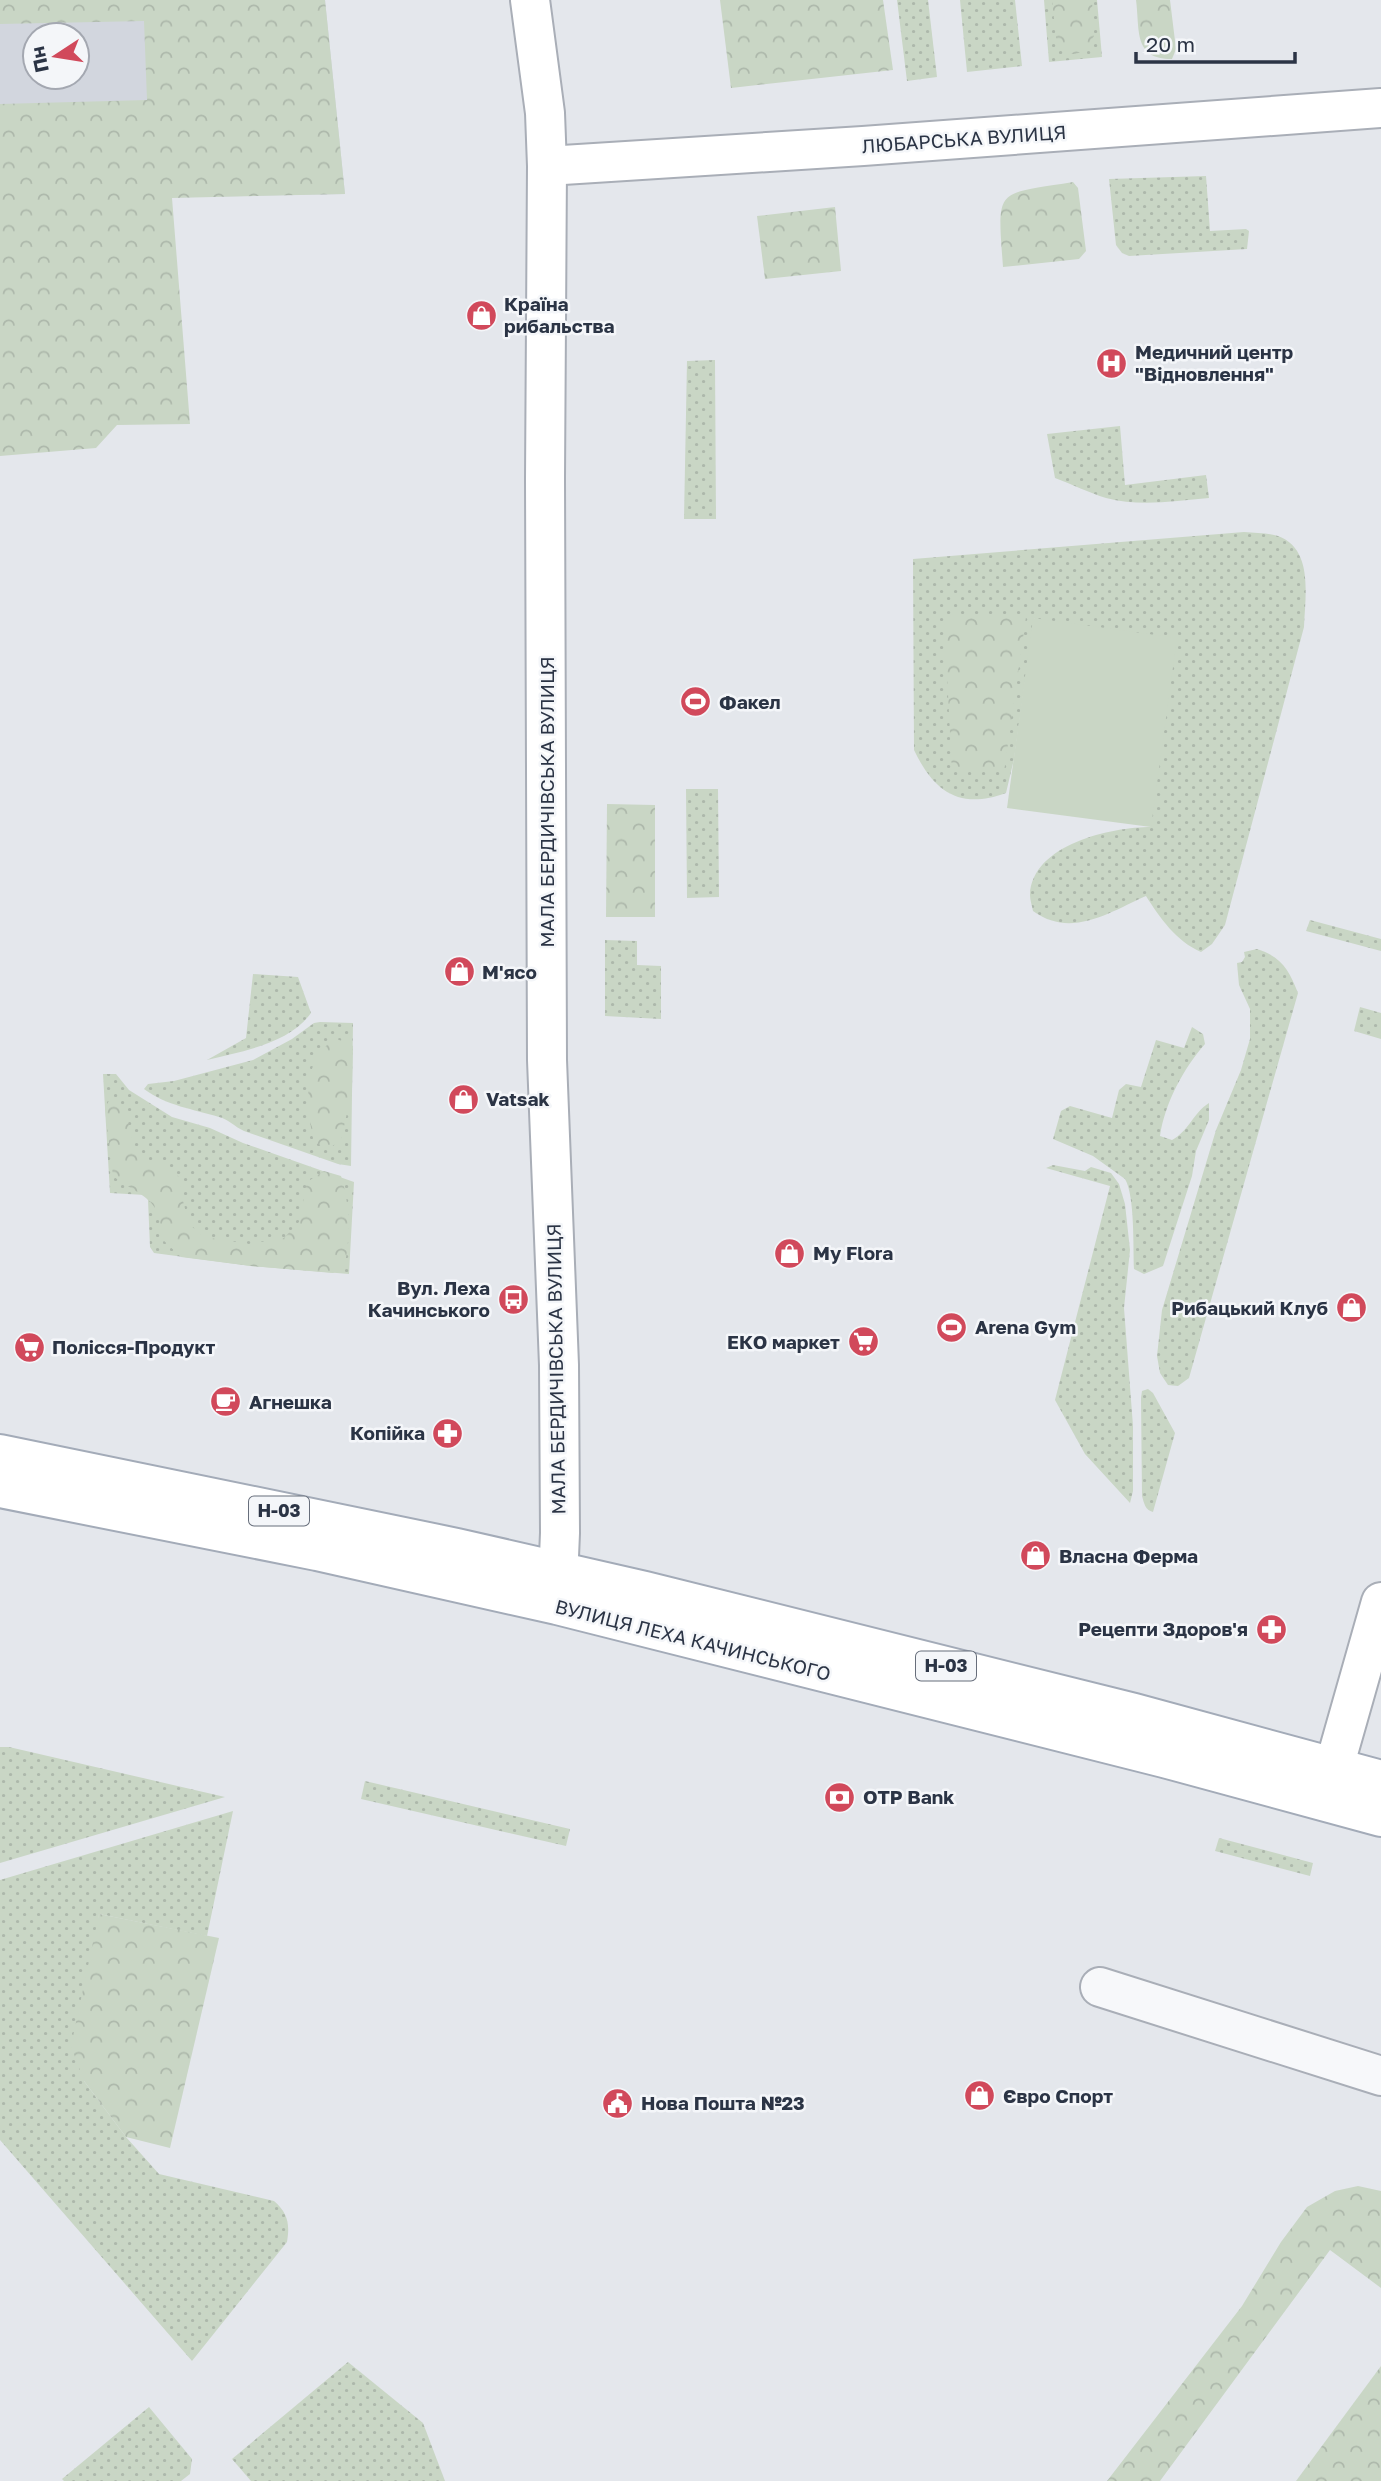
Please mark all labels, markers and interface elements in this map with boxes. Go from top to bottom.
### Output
north arrow [21,21,91,91]
scale bar [1136,21,1295,65]
text: 20 m [1146,31,1195,57]
text: Пн [25,45,53,75]
street label: ЛЮБАРСЬКА ВУЛИЦЯ [861,120,1067,157]
place label: Країна рибальства [504,292,615,337]
shop icon: Країна рибальства [464,298,498,332]
place label: Медичний центр "Відновлення" [1135,340,1294,385]
hospital icon: Медичний центр "Відновлення" [1095,346,1129,380]
street label: МАЛА БЕРДИЧІВСЬКА ВУЛИЦЯ [535,656,558,948]
sports icon: Факел [679,685,713,719]
place label: Факел [719,690,781,713]
shop icon: М'ясо [442,955,476,989]
place label: М'ясо [482,960,537,983]
shop icon: Vatsak [446,1082,480,1116]
place label: Vatsak [486,1087,550,1110]
street label: МАЛА БЕРДИЧІВСЬКА ВУЛИЦЯ [541,1223,570,1515]
shop icon: My Flora [773,1236,807,1270]
place label: My Flora [813,1241,893,1264]
place label: Вул. Леха Качинського [368,1276,490,1321]
bus stop icon: Вул. Леха Качинського [496,1282,530,1316]
shop icon: Рибацький Клуб [1334,1291,1368,1325]
place label: Рибацький Клуб [1171,1296,1328,1319]
sports icon: Arena Gym [935,1310,969,1344]
place label: Arena Gym [975,1315,1076,1338]
supermarket icon: ЕКО маркет [846,1325,880,1359]
supermarket icon: Полісся-Продукт [12,1330,46,1364]
place label: ЕКО маркет [727,1330,840,1353]
place label: Полісся-Продукт [52,1335,215,1358]
cafe icon: Агнешка [209,1385,243,1419]
place label: Агнешка [249,1390,332,1413]
pharmacy icon: Копійка [431,1416,465,1450]
place label: Копійка [350,1421,425,1444]
road number: Н-03 [249,1496,309,1526]
shop icon: Власна Ферма [1019,1539,1053,1573]
place label: Власна Ферма [1059,1544,1198,1567]
street label: ВУЛИЦЯ ЛЕХА КАЧИНСЬКОГО [553,1594,833,1685]
pharmacy icon: Рецепти Здоров'я [1254,1612,1288,1646]
place label: Рецепти Здоров'я [1078,1617,1248,1640]
road number: Н-03 [916,1652,976,1680]
bank icon: OTP Bank [823,1780,857,1814]
place label: OTP Bank [863,1785,954,1808]
shop icon: Євро Спорт [963,2079,997,2113]
place label: Євро Спорт [1003,2084,1113,2107]
public building icon: Нова Пошта №23 [601,2086,635,2120]
place label: Нова Пошта №23 [641,2091,805,2114]

